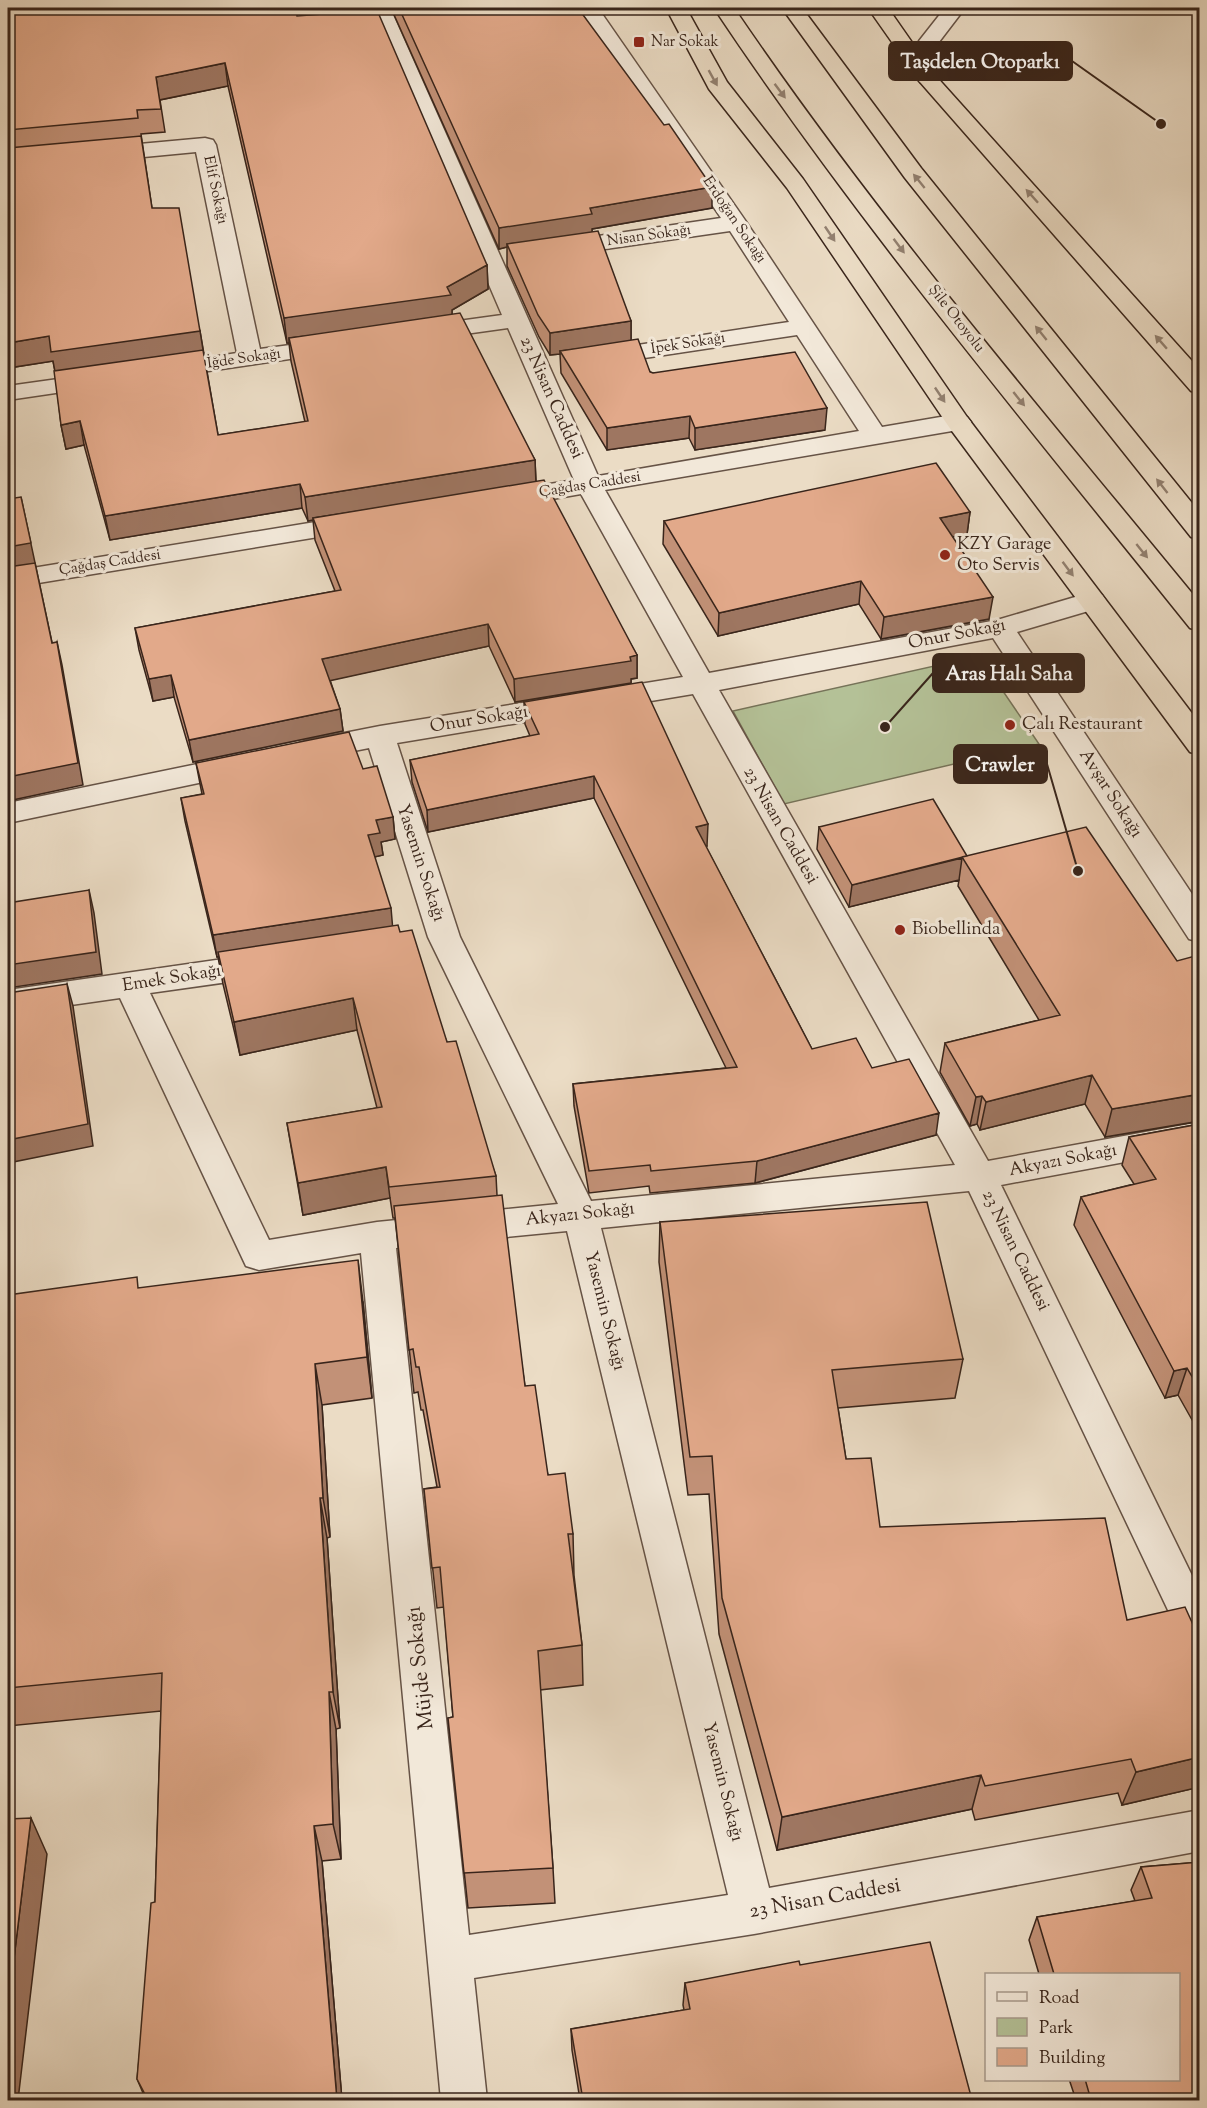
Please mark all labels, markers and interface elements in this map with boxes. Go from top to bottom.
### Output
place label: Nar Sokak [651,32,719,53]
marker: Nar Sokak [632,35,646,49]
callout: Taşdelen Otoparkı [889,42,1072,80]
text: Taşdelen Otoparkı [900,49,1060,78]
one-way arrow [708,69,718,86]
one-way arrow [774,83,786,98]
street label: Elif Sokağı [198,154,232,226]
street label: Erdoğan Sokağı [697,172,771,268]
one-way arrow [913,173,926,189]
one-way arrow [1025,188,1039,203]
street label: Nisan Sokağı [606,220,692,252]
one-way arrow [824,225,836,241]
one-way arrow [892,238,904,253]
street label: Şile Otoyolu [923,281,989,358]
one-way arrow [1035,326,1048,341]
street label: İpek Sokağı [649,327,727,360]
street label: 23 Nisan Caddesi [512,333,590,463]
one-way arrow [1155,335,1168,350]
street label: İğde Sokağı [206,342,282,375]
one-way arrow [934,386,946,402]
one-way arrow [1013,391,1026,407]
street label: Çağdaş Caddesi [538,467,642,503]
one-way arrow [1156,478,1169,494]
place label: KZY Garage Oto Servis [957,532,1051,579]
one-way arrow [1135,543,1148,559]
street label: Çağdaş Caddesi [58,545,162,581]
marker: KZY Garage Oto Servis [938,548,952,562]
one-way arrow [1062,560,1074,576]
street label: Onur Sokağı [906,613,1008,657]
callout: Aras Halı Saha [933,654,1084,692]
text: Aras Halı Saha [945,661,1073,690]
street label: Onur Sokağı [428,699,530,741]
place label: Çalı Restaurant [1022,712,1143,738]
marker: Çalı Restaurant [1003,718,1017,732]
callout: Crawler [954,745,1047,783]
street label: Avşar Sokağı [1072,745,1148,843]
text: Crawler [965,752,1035,781]
street label: 23 Nisan Caddesi [736,763,824,889]
street label: Yasemin Sokağı [389,801,451,925]
place label: Biobellinda [912,917,1000,943]
marker: Biobellinda [893,923,907,937]
street label: Emek Sokağı [121,958,223,1000]
street label: Akyazı Sokağı [1007,1138,1119,1184]
street label: 23 Nisan Caddesi [974,1186,1056,1316]
street label: Akyazı Sokağı [524,1196,636,1234]
street label: Yasemin Sokağı [577,1249,631,1373]
street label: Müjde Sokağı [400,1605,442,1731]
street label: Yasemin Sokağı [695,1720,749,1844]
street label: 23 Nisan Caddesi [747,1871,903,1927]
legend [985,1973,1180,2081]
text: Road [1039,1986,1079,2012]
text: Park [1039,2016,1074,2042]
text: Building [1039,2046,1105,2072]

